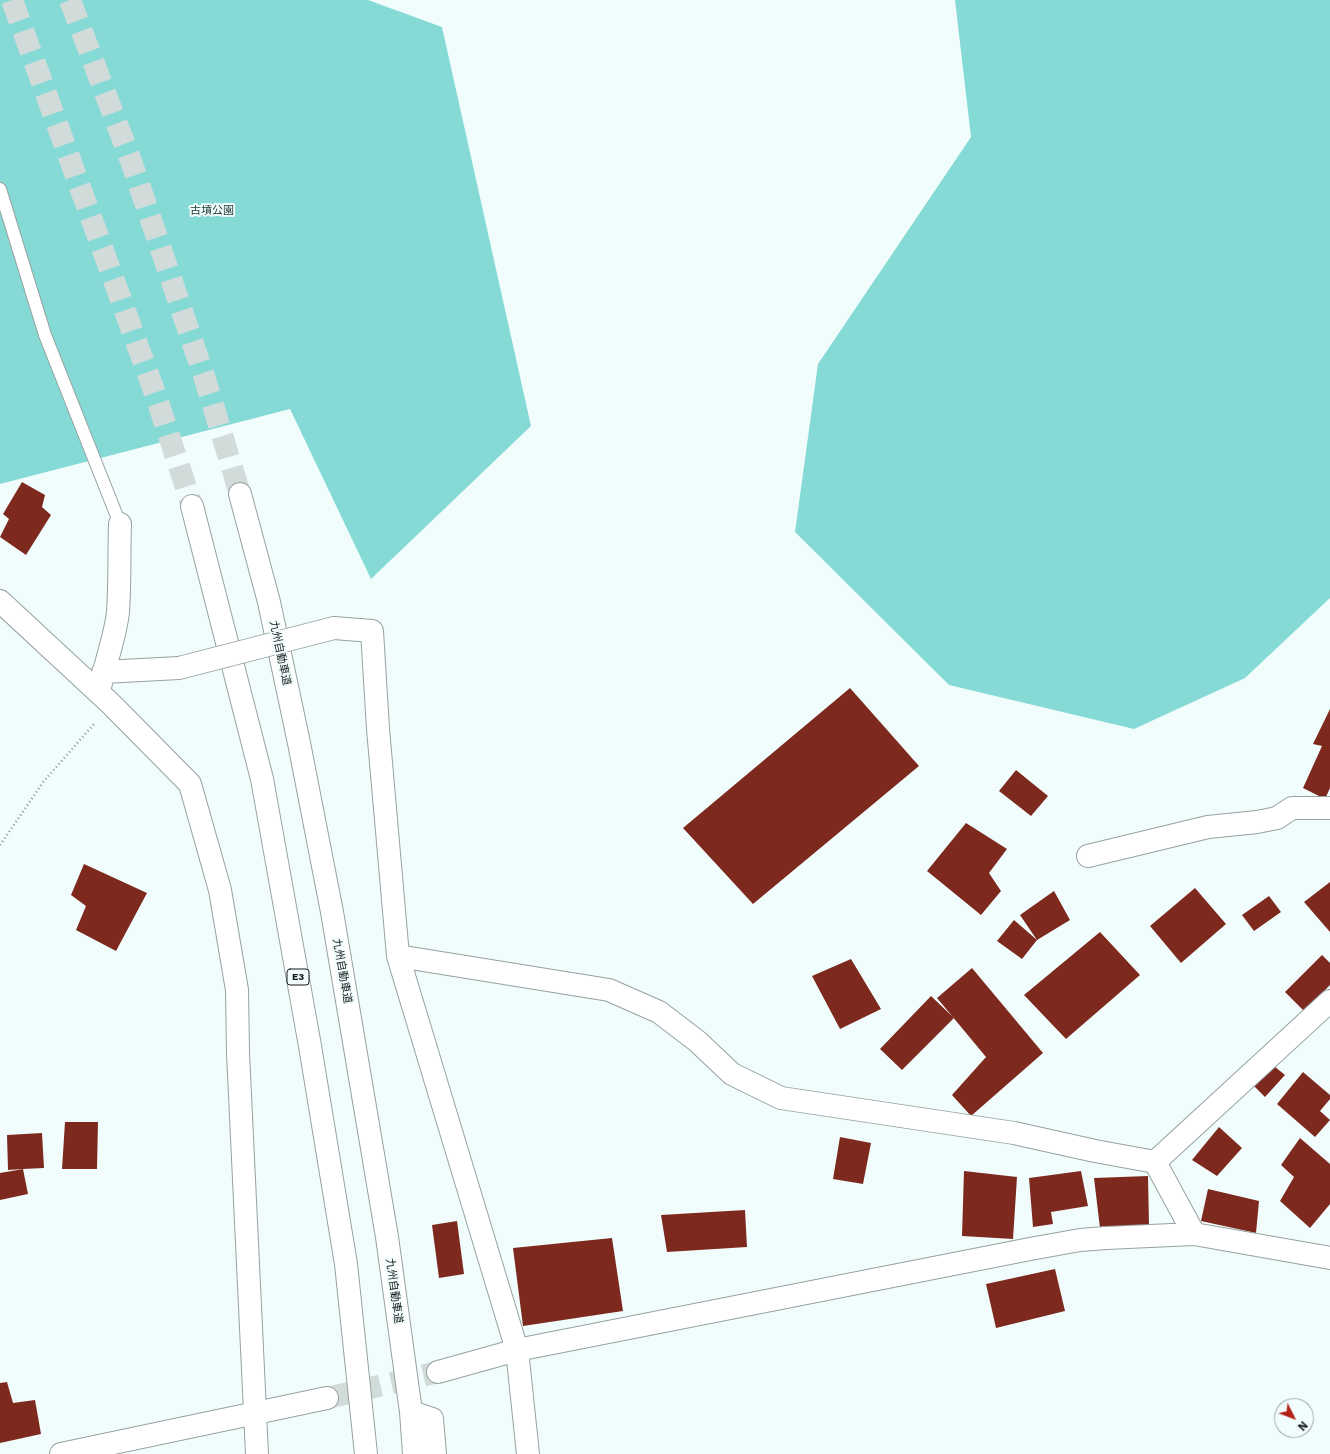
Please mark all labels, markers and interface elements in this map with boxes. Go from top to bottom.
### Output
park label: 古墳公園 [190,204,234,218]
street label: 九州自動車道 [267,619,293,687]
street label: 九州自動車道 [330,937,354,1005]
road number: E3 [287,969,309,985]
street label: 九州自動車道 [383,1257,405,1325]
north arrow [1274,1398,1314,1438]
text: N [1295,1418,1310,1433]

